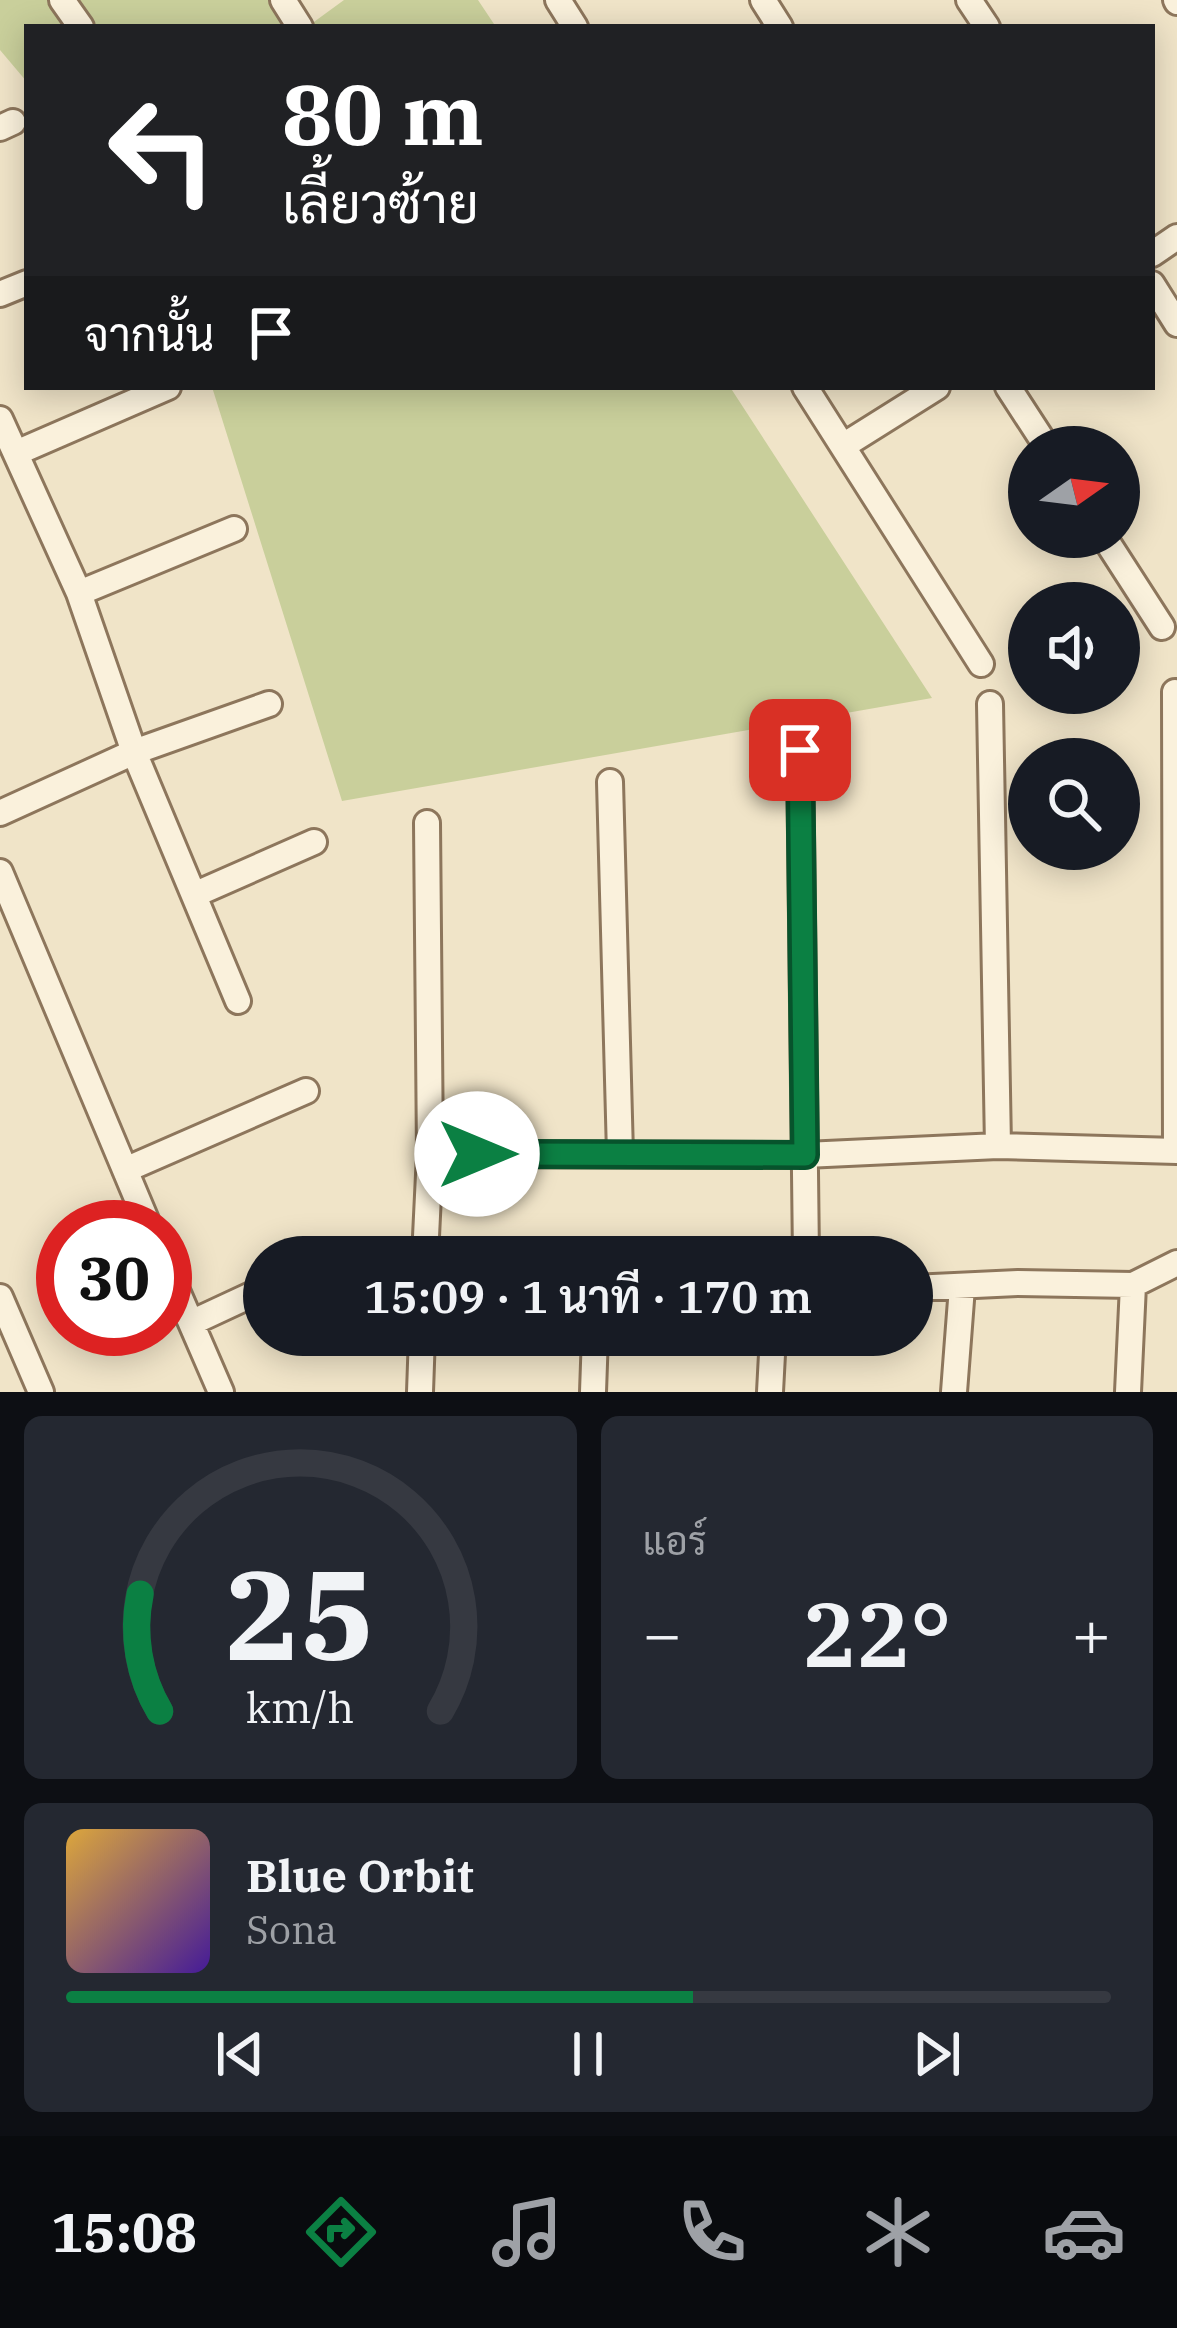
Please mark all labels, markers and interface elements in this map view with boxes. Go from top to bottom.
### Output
text: 80 m [282,59,484,168]
icon: left [84,72,240,228]
text: เลี้ยวซ้าย [282,168,479,238]
icon: arrive [238,300,304,366]
text: จากนั้น [84,305,214,363]
north arrow [1008,426,1140,558]
map controls [1008,426,1140,870]
button: sound [1008,582,1140,714]
pin [749,699,851,801]
icon: arrive [767,717,833,783]
button: search [1008,738,1140,870]
position arrow [414,1091,540,1217]
speed limit sign: 30 [36,1200,192,1356]
text: 15:09 · 1 นาที · 170 m [364,1267,812,1325]
text: แอร์ [643,1515,707,1566]
text: 25 [225,1532,375,1694]
text: 22° [802,1575,952,1692]
text: − [643,1590,682,1676]
text: + [1071,1590,1111,1676]
text: km/h [246,1678,354,1734]
text: Blue Orbit [246,1846,474,1904]
text: Sona [246,1904,337,1955]
icon: previous [207,2021,273,2087]
icon: pause [555,2021,621,2087]
icon: next [904,2021,970,2087]
icon: directions [299,2190,383,2274]
icon: music [485,2190,569,2274]
icon: phone [670,2190,754,2274]
icon: climate [856,2190,940,2274]
icon: car [1042,2190,1126,2274]
text: 15:08 [51,2197,197,2267]

